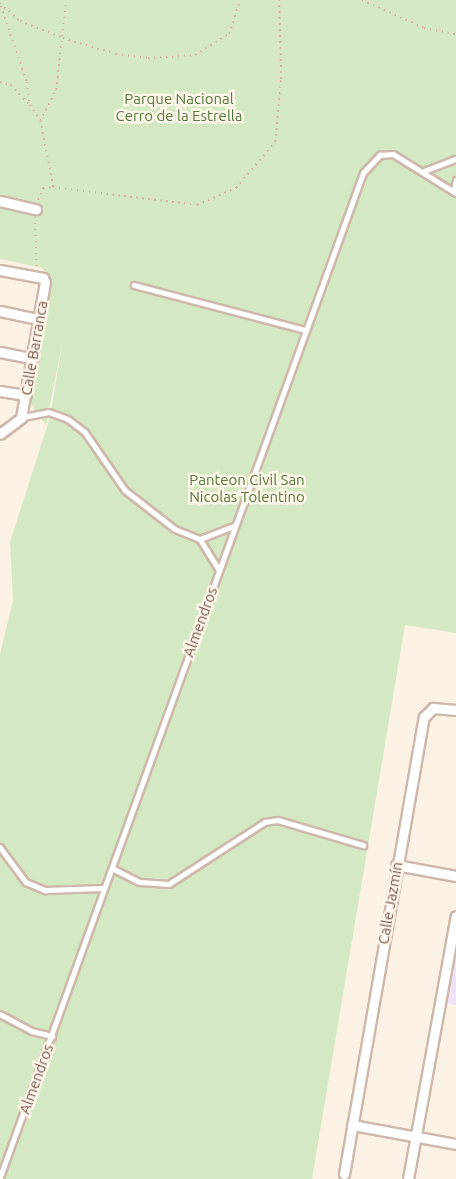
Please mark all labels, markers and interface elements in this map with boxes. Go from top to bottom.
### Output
park label: Parque Nacional Cerro de la Estrella [116,89,242,124]
street label: Calle Barranca [17,299,51,397]
park label: Panteon Civil San Nicolas Tolentino [189,470,305,505]
street label: Almendros [179,585,221,659]
street label: Calle Jazmín [374,860,406,946]
street label: Almendros [15,1042,57,1116]

